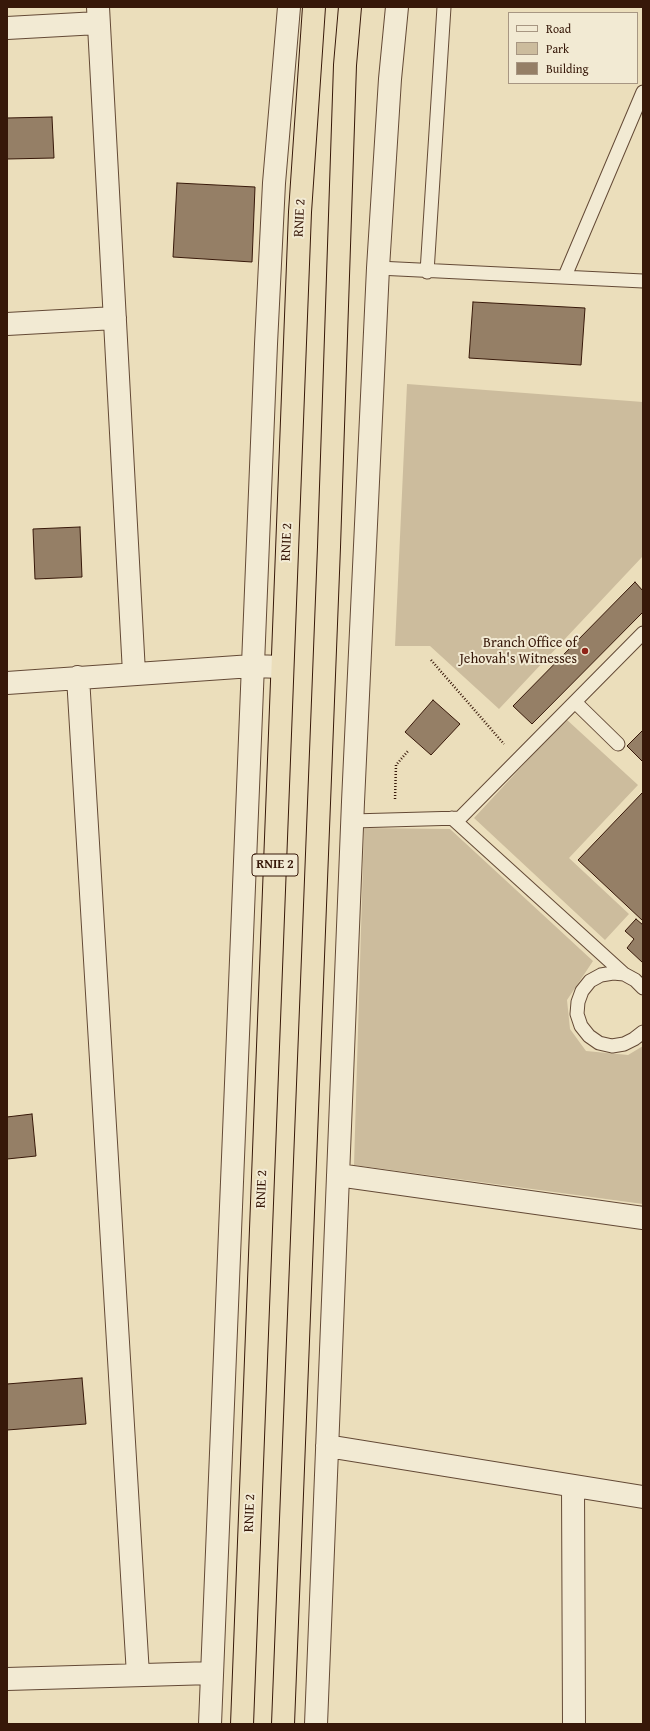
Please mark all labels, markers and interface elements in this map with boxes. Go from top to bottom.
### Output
legend [508,12,638,84]
text: Road [546,20,571,37]
text: Park [546,40,569,57]
text: Building [546,60,589,77]
street label: RNIE 2 [291,198,309,238]
street label: RNIE 2 [278,523,296,561]
place label: Branch Office of Jehovah's Witnesses [459,635,577,668]
marker: Branch Office of Jehovah's Witnesses [580,646,590,656]
road number: RNIE 2 [252,854,298,876]
street label: RNIE 2 [253,1170,271,1208]
street label: RNIE 2 [241,1494,259,1532]

